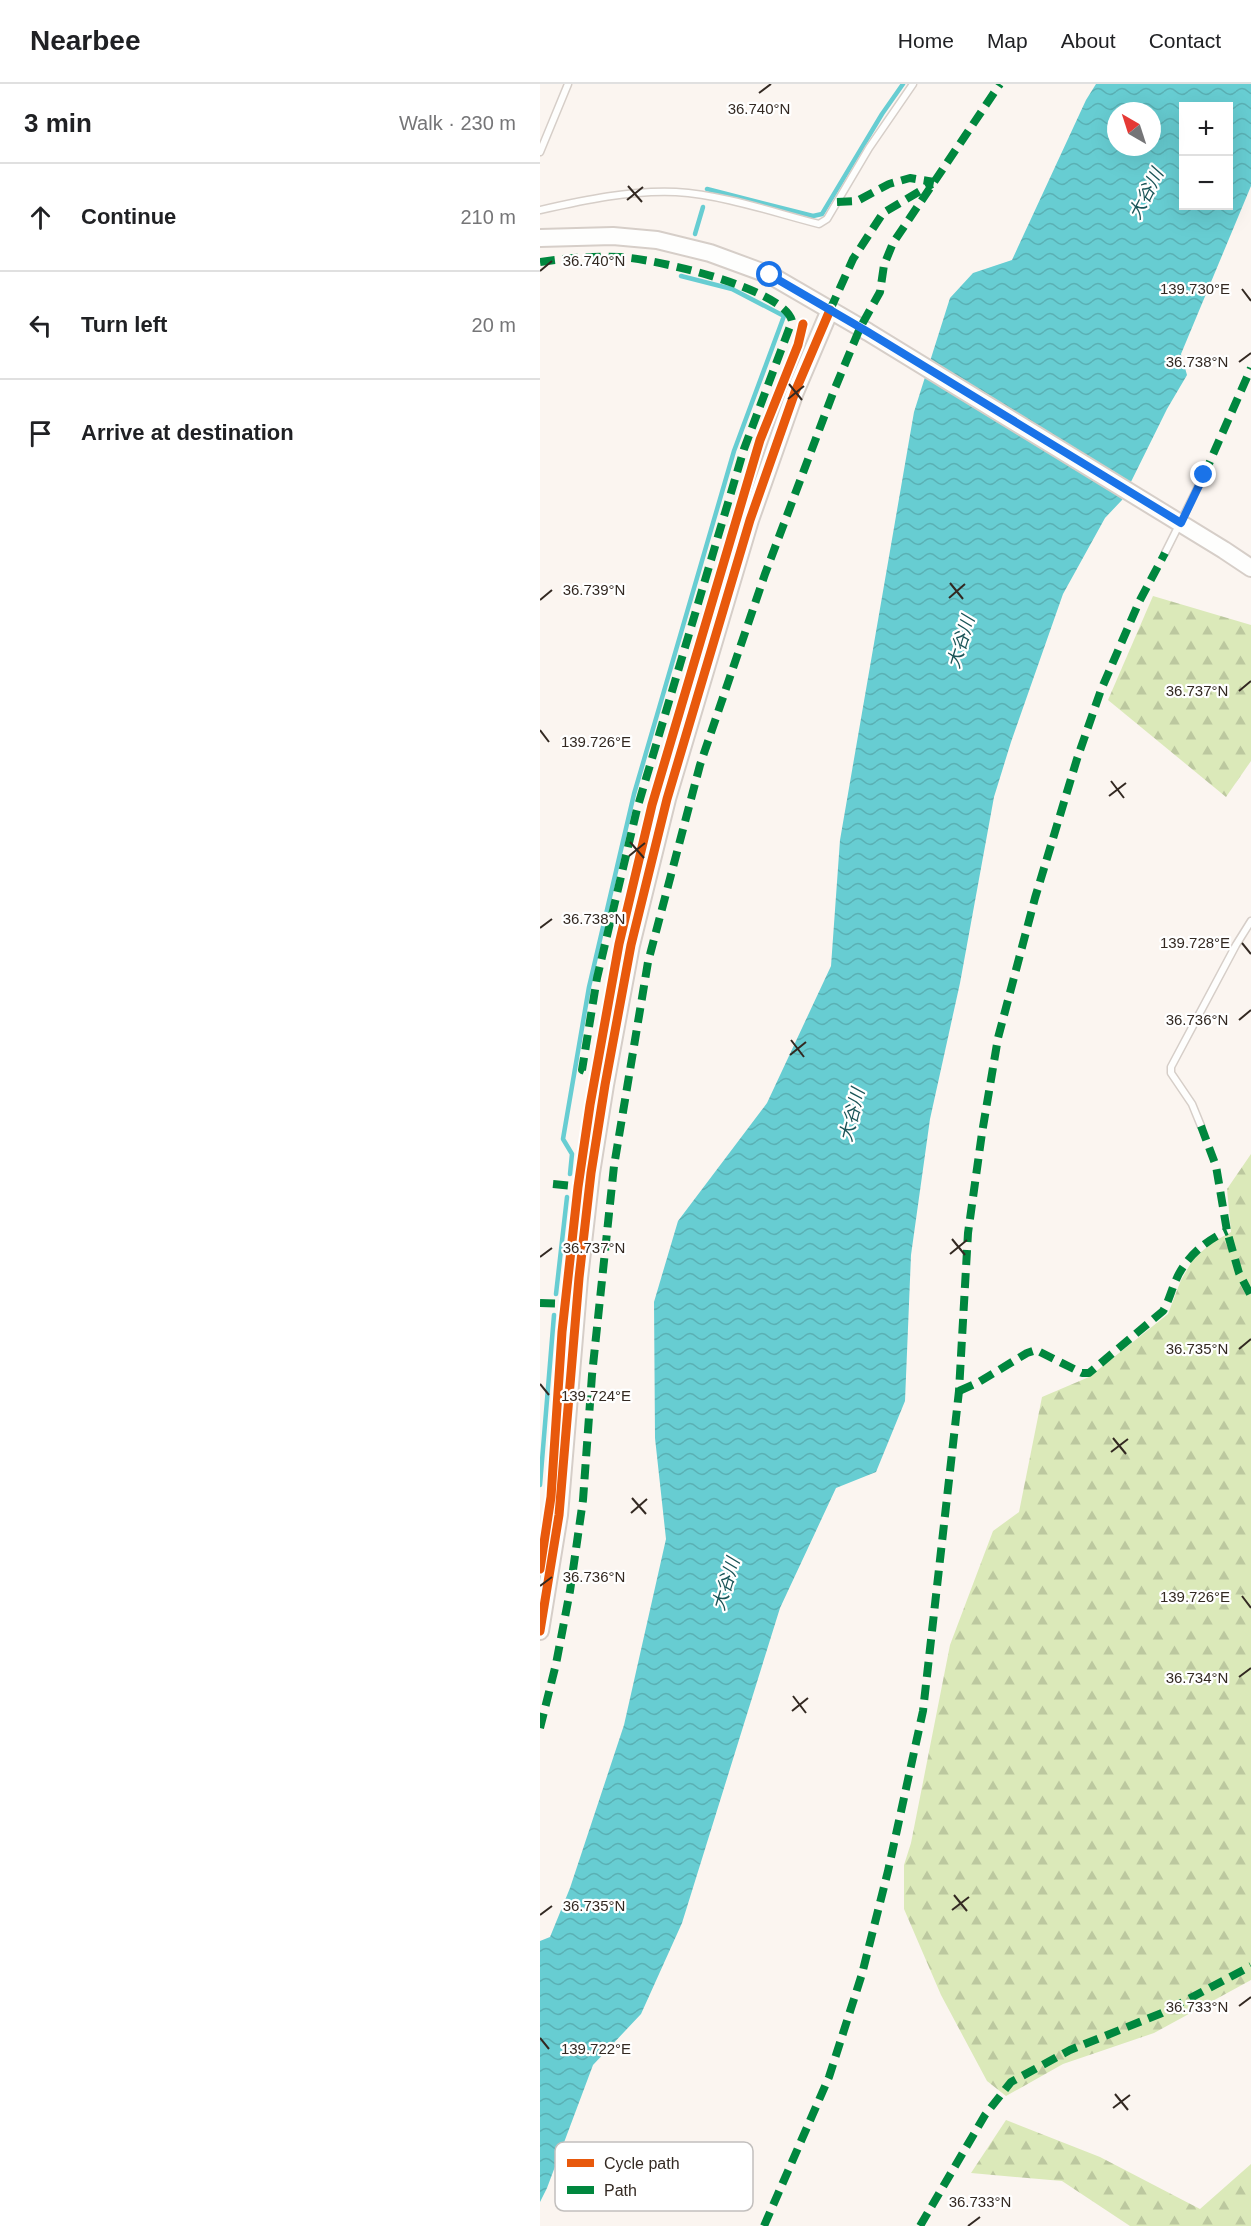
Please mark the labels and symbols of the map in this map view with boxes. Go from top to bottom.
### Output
text: 36.740°N [728,100,790,117]
north arrow [1107,102,1161,156]
water label: 大谷川 [1125,164,1168,223]
text: 36.740°N [563,252,625,269]
route start [756,261,782,287]
text: 139.730°E [1160,280,1230,297]
text: 36.738°N [1166,353,1228,370]
route end [1190,461,1216,487]
text: 36.739°N [563,581,625,598]
water label: 大谷川 [944,611,979,671]
text: 36.737°N [1166,682,1228,699]
text: 139.726°E [561,733,631,750]
text: 36.738°N [563,910,625,927]
text: 139.728°E [1160,934,1230,951]
text: 36.736°N [1166,1011,1228,1028]
water label: 大谷川 [836,1084,869,1144]
text: 36.737°N [563,1239,625,1256]
text: 36.735°N [1166,1340,1228,1357]
text: 139.724°E [561,1387,631,1404]
water label: 大谷川 [709,1553,744,1613]
text: 36.736°N [563,1568,625,1585]
text: 139.726°E [1160,1588,1230,1605]
text: 36.734°N [1166,1669,1228,1686]
text: 36.735°N [563,1897,625,1914]
text: 36.733°N [1166,1998,1228,2015]
text: 139.722°E [561,2040,631,2057]
legend [555,2142,753,2211]
text: Cycle path [604,2155,680,2172]
text: Path [604,2182,637,2199]
text: 36.733°N [949,2193,1011,2210]

